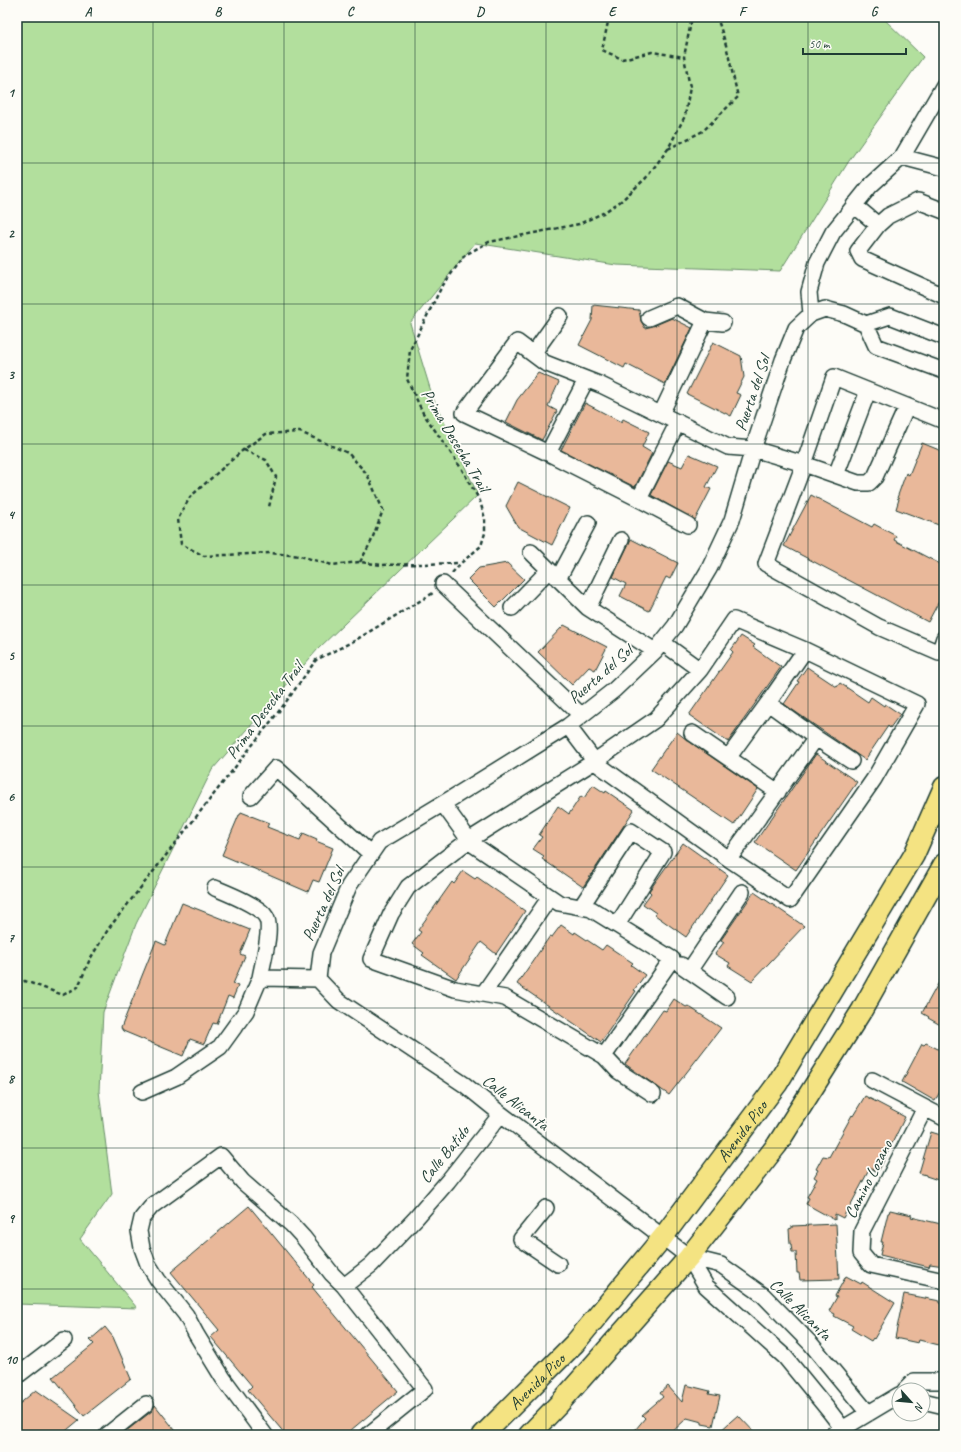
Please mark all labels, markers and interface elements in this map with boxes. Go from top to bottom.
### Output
text: A [85,4,93,20]
text: B [215,4,223,20]
text: C [347,4,355,20]
text: D [476,4,485,20]
text: E [609,4,618,20]
text: F [739,4,748,20]
text: G [871,4,879,20]
scale bar [803,30,906,56]
text: 50 m [809,36,831,52]
text: 1 [8,85,16,101]
text: 2 [8,226,15,242]
street label: Puerta del Sol [730,350,776,434]
text: 3 [8,367,15,383]
street label: Prima Desecha Trail [417,385,496,498]
text: 4 [8,507,16,523]
street label: Puerta del Sol [564,639,639,708]
text: 5 [8,648,15,664]
street label: Prima Desecha Trail [221,655,310,763]
text: 6 [8,789,15,805]
street label: Puerta del Sol [297,861,351,944]
text: 7 [8,930,15,946]
street label: Calle Alicanta [478,1070,554,1136]
text: 8 [8,1071,16,1087]
street label: Avenida Pico [713,1095,773,1166]
street label: Calle Batido [415,1120,475,1187]
street label: Camino Lozano [840,1136,898,1222]
text: 9 [8,1211,15,1227]
street label: Calle Alicanta [765,1274,837,1346]
street label: Avenida Pico [504,1347,571,1414]
text: 10 [5,1352,18,1368]
north arrow [891,1382,931,1422]
text: N [911,1400,928,1415]

